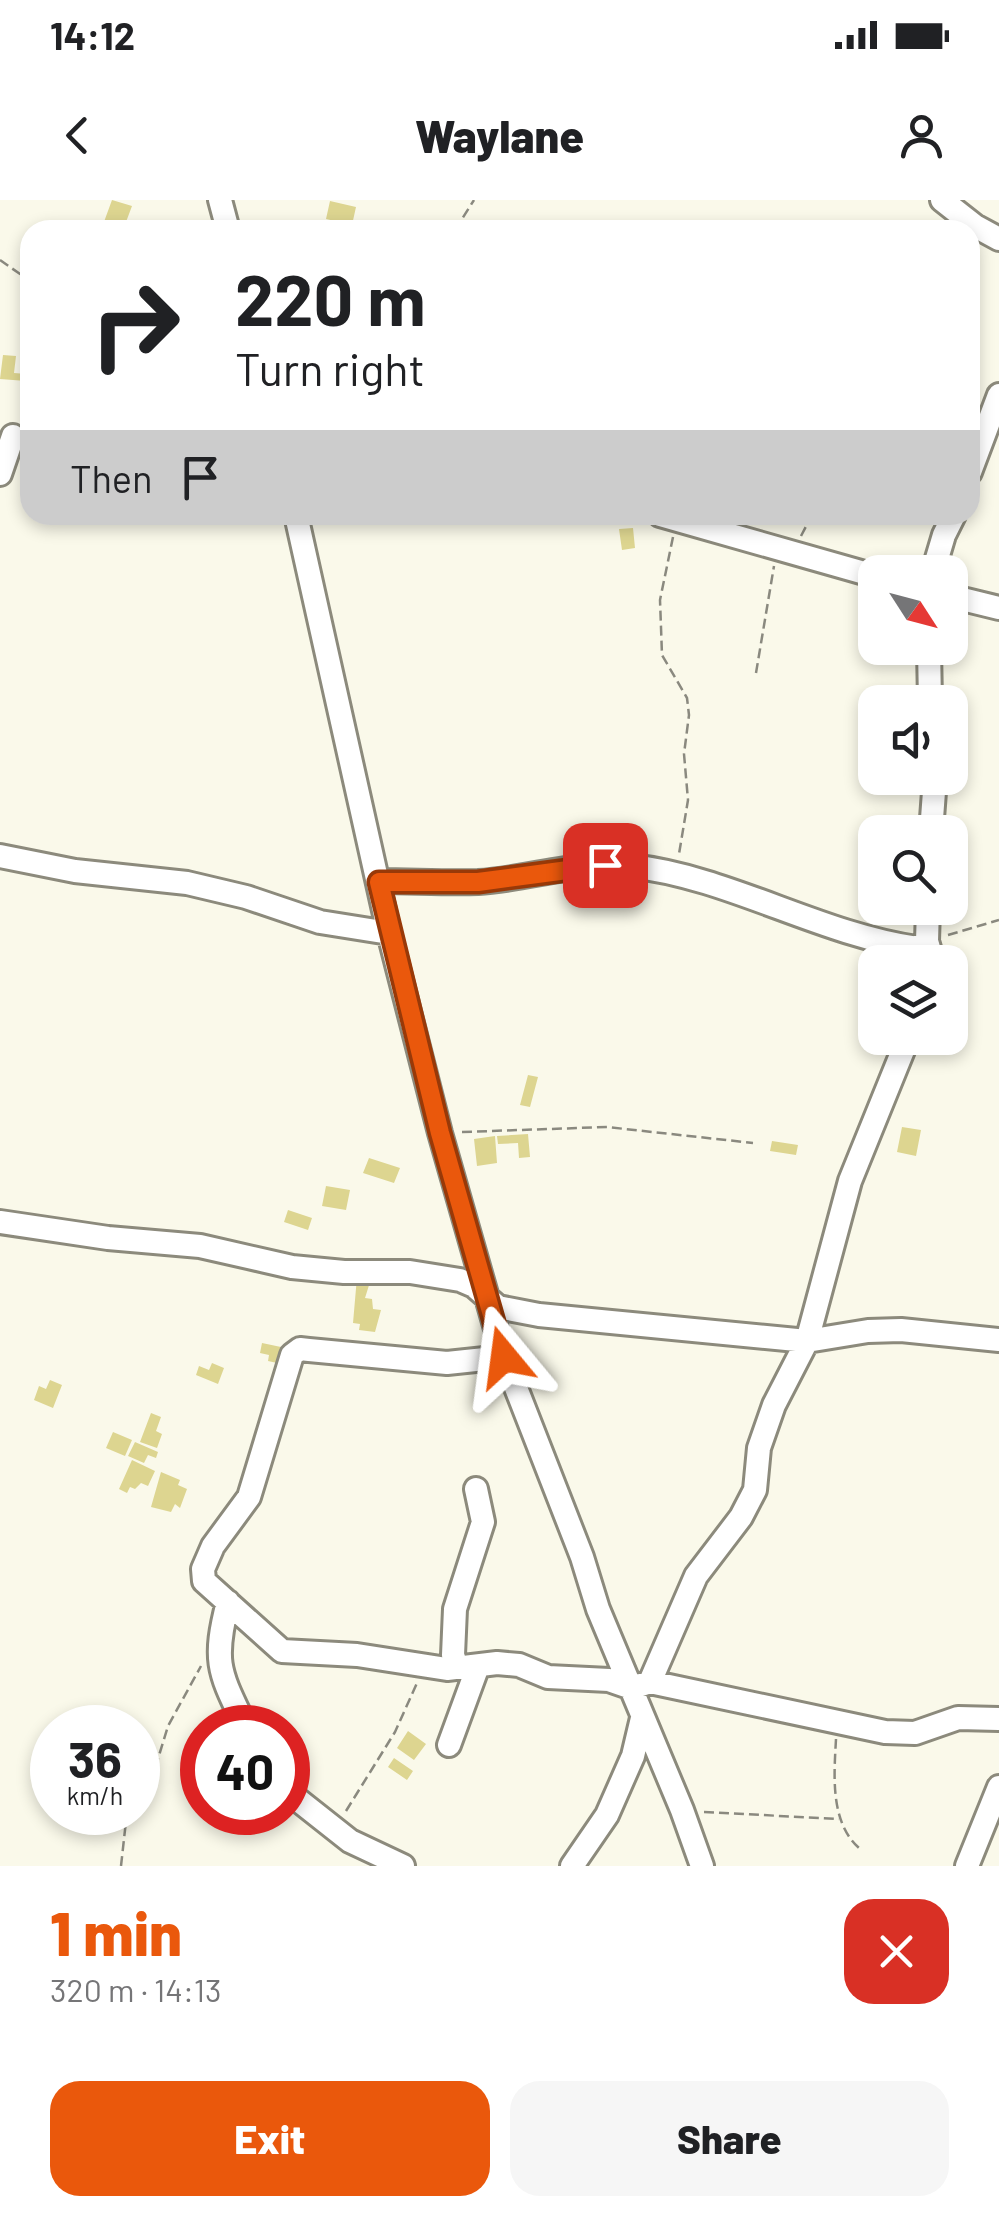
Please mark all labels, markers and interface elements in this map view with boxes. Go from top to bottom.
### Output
text: 14:12 [50,12,135,58]
icon: back [50,108,105,163]
text: Waylane [415,108,584,162]
icon: person [894,108,949,163]
text: 220 m [235,256,426,340]
icon: right [70,260,200,390]
text: Turn right [235,341,425,395]
icon: arrive [173,450,228,505]
text: Then [70,455,153,501]
north arrow [858,555,968,665]
map controls [858,555,968,1055]
button: sound [858,685,968,795]
button: search [858,815,968,925]
pin [563,823,648,908]
icon: arrive [578,838,633,893]
button: layers [858,945,968,1055]
position arrow [452,1305,556,1409]
speed limit sign: 40 [180,1705,310,1835]
text: 36 [68,1728,122,1788]
text: km/h [67,1780,123,1810]
text: 1 min [50,1896,182,1968]
button: close [844,1899,949,2004]
text: 320 m · 14:13 [50,1970,221,2008]
button: Exit [50,2081,490,2196]
button: Share [510,2081,949,2196]

